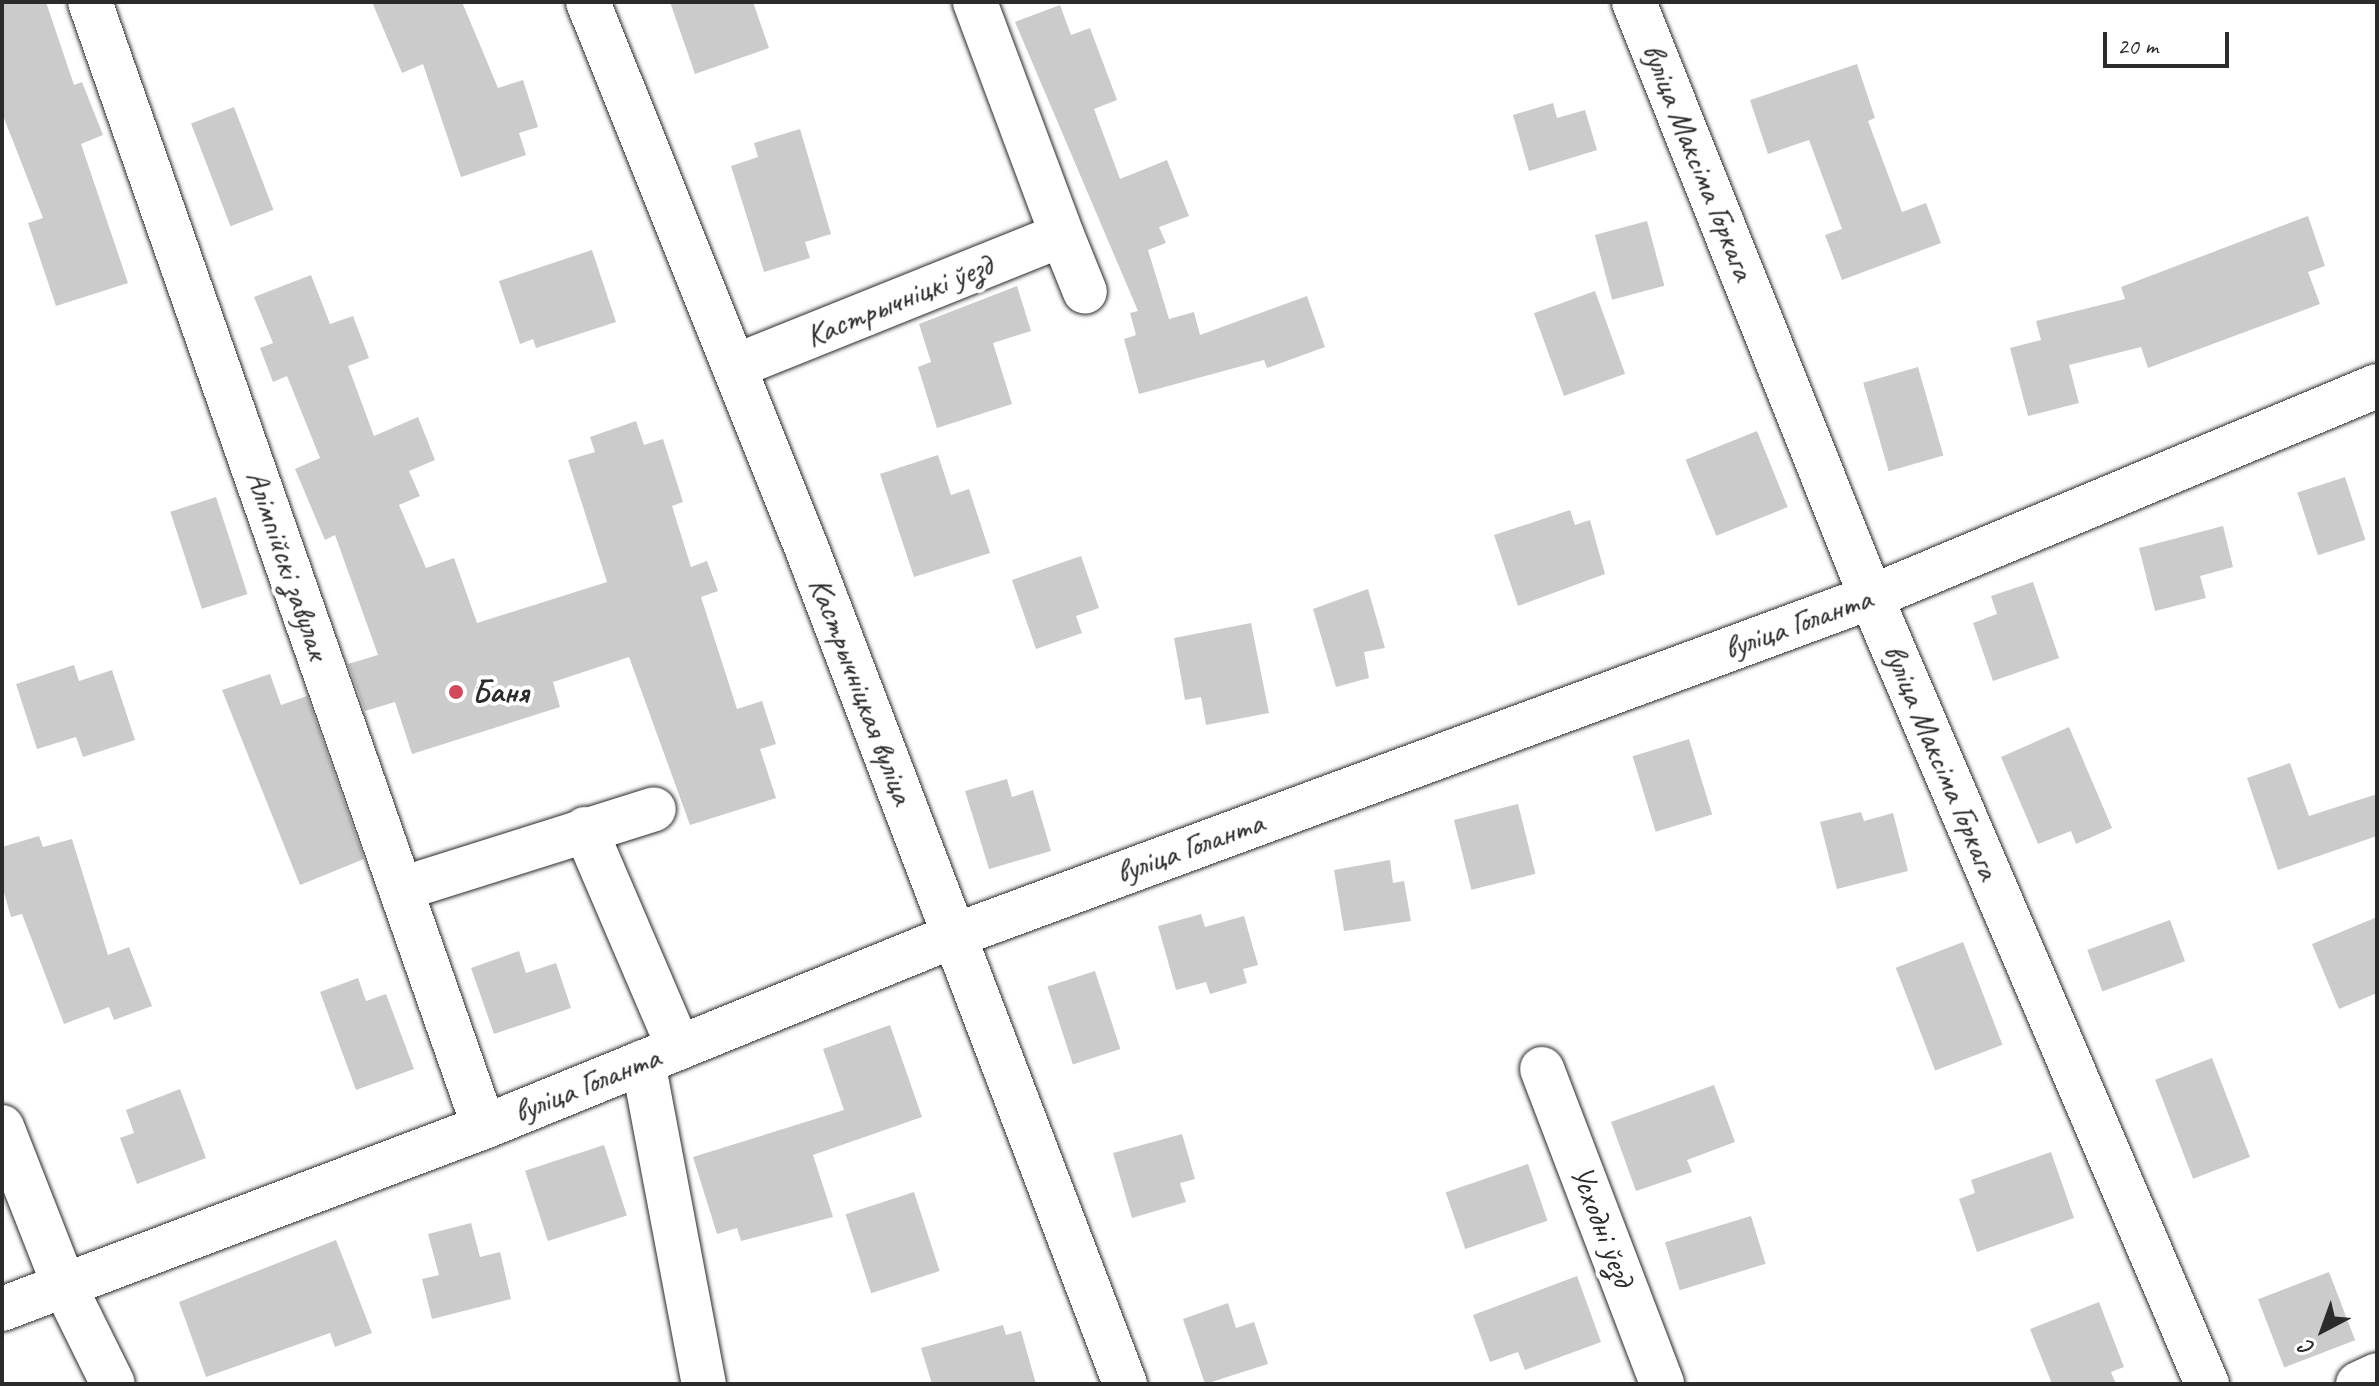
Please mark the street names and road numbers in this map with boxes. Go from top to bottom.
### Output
street label: вуліца Максіма Горкага [1633,39,1763,285]
street label: Кастрычніцкі ўезд [800,246,998,356]
street label: Алімпійскі завулак [237,465,337,665]
street label: Кастрычніцкая вуліца [801,573,921,809]
street label: вуліца Голанта [1718,579,1878,669]
street label: вуліца Максіма Горкага [1874,639,2008,885]
street label: вуліца Голанта [1110,803,1270,893]
street label: вуліца Голанта [508,1038,666,1132]
street label: Усходні ўезд [1562,1160,1642,1292]

